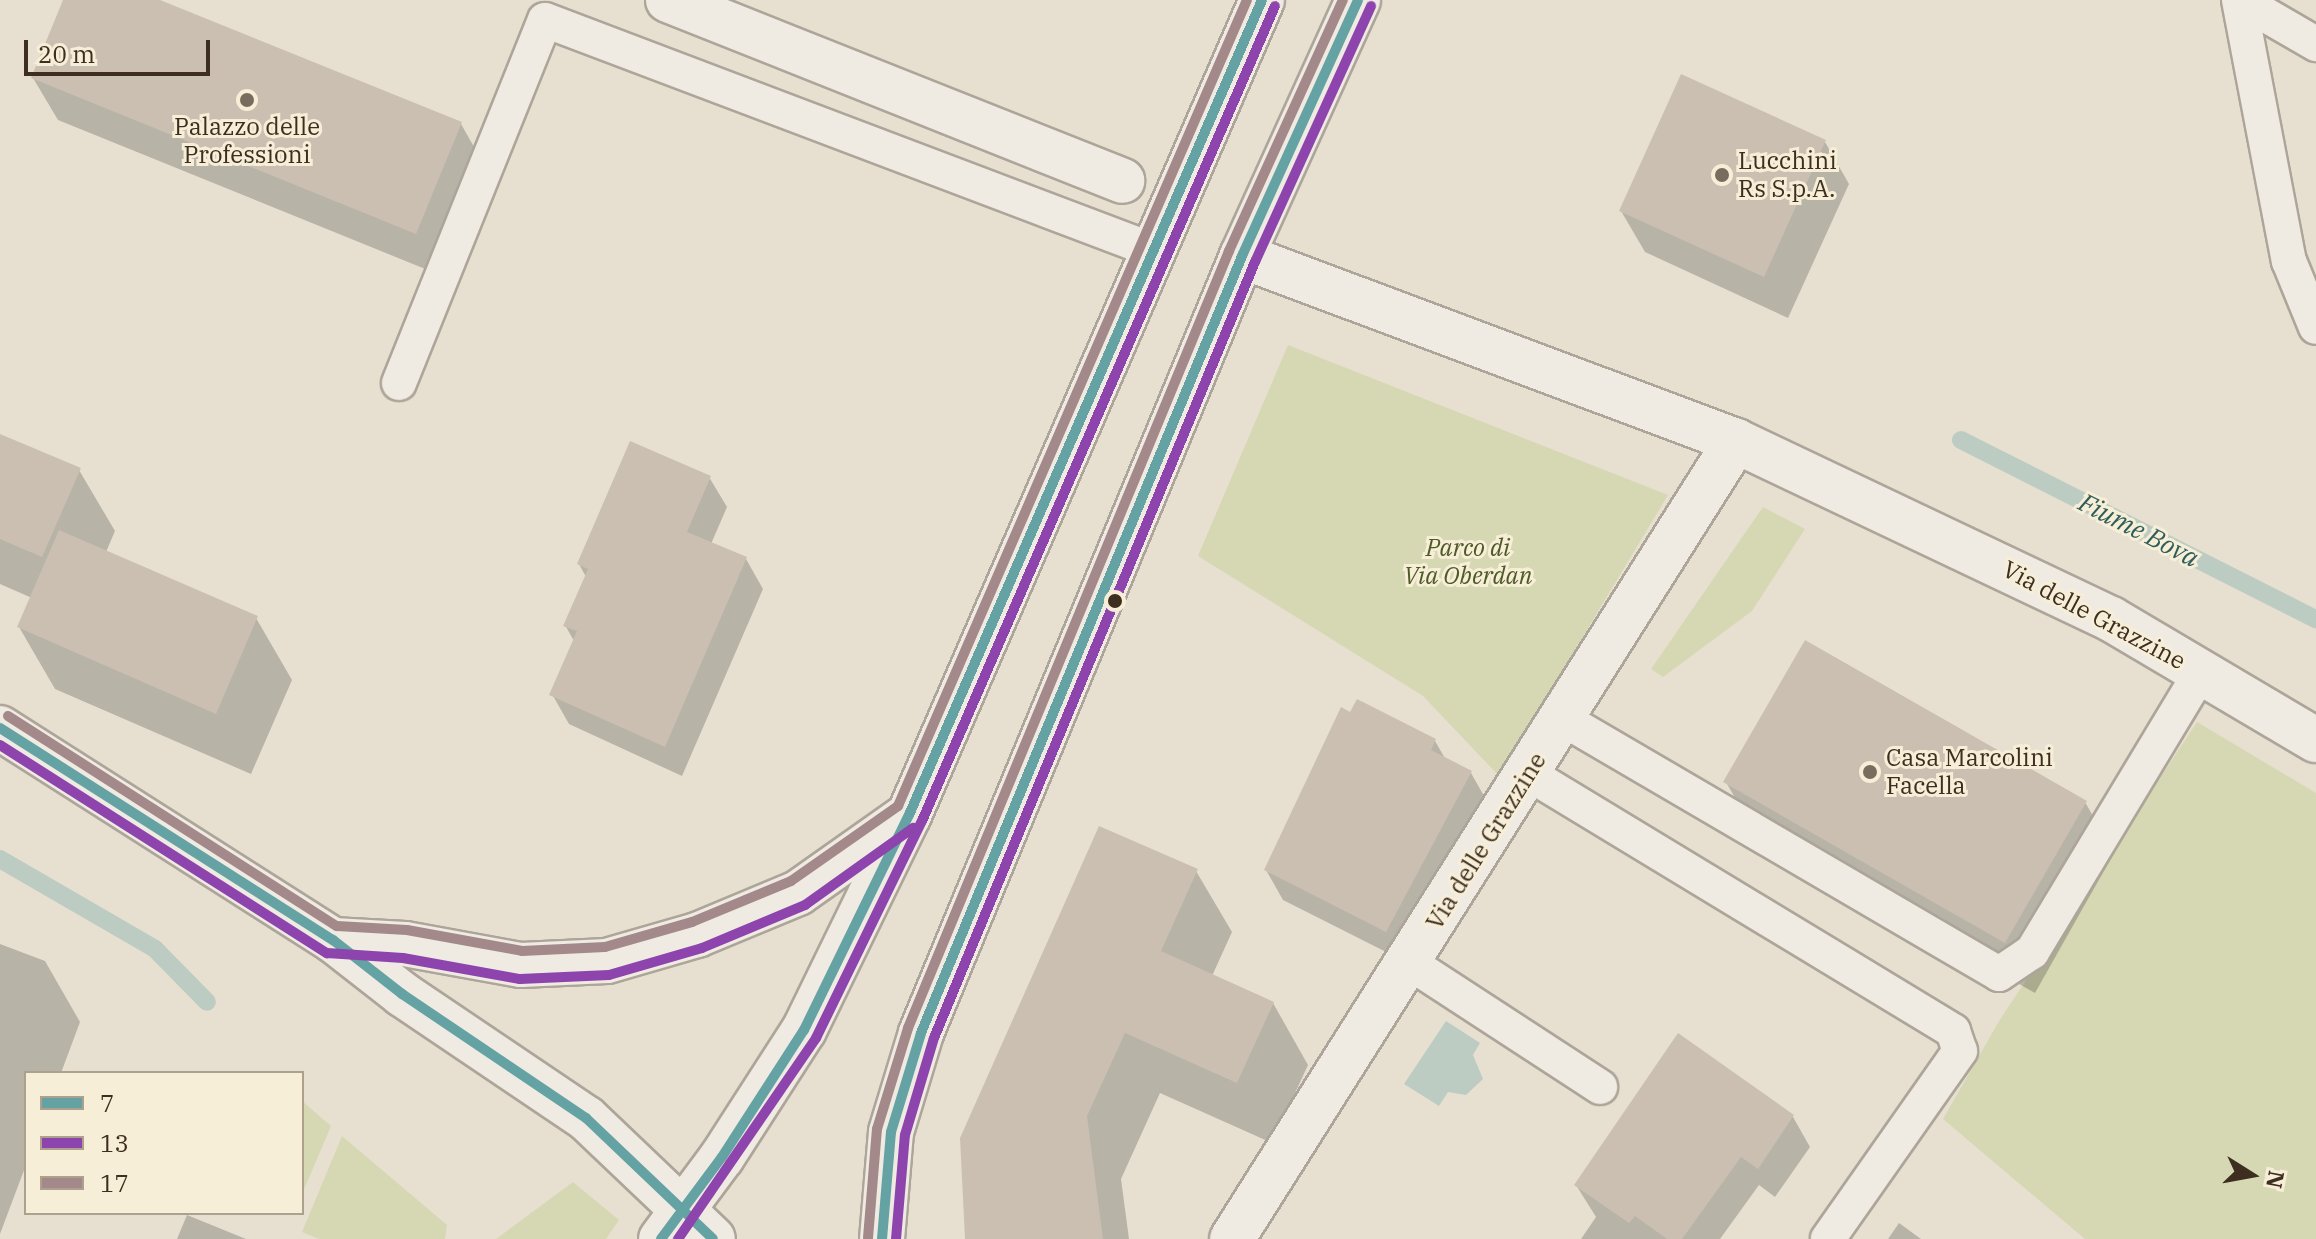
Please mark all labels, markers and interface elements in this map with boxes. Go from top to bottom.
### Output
scale bar [28,24,214,74]
text: 20 m [38,38,95,70]
marker: Palazzo delle Professioni [238,91,256,109]
place label: Palazzo delle Professioni [174,113,320,169]
place label: Lucchini Rs S.p.A. [1738,147,1837,203]
marker: Lucchini Rs S.p.A. [1713,166,1731,184]
water label: Fiume Bova [2074,487,2204,573]
park label: Parco di Via Oberdan [1404,534,1532,590]
street label: Via delle Grazzine [1998,555,2190,675]
unlabelled marker [1107,593,1123,609]
place label: Casa Marcolini Facella [1886,744,2053,800]
street label: Via delle Grazzine [1420,747,1552,935]
marker: Casa Marcolini Facella [1861,763,1879,781]
legend [24,1071,304,1215]
text: 7 [100,1087,114,1119]
text: 13 [100,1127,129,1159]
north arrow [2212,1135,2292,1215]
text: 17 [100,1167,129,1199]
text: N [2260,1168,2292,1191]

